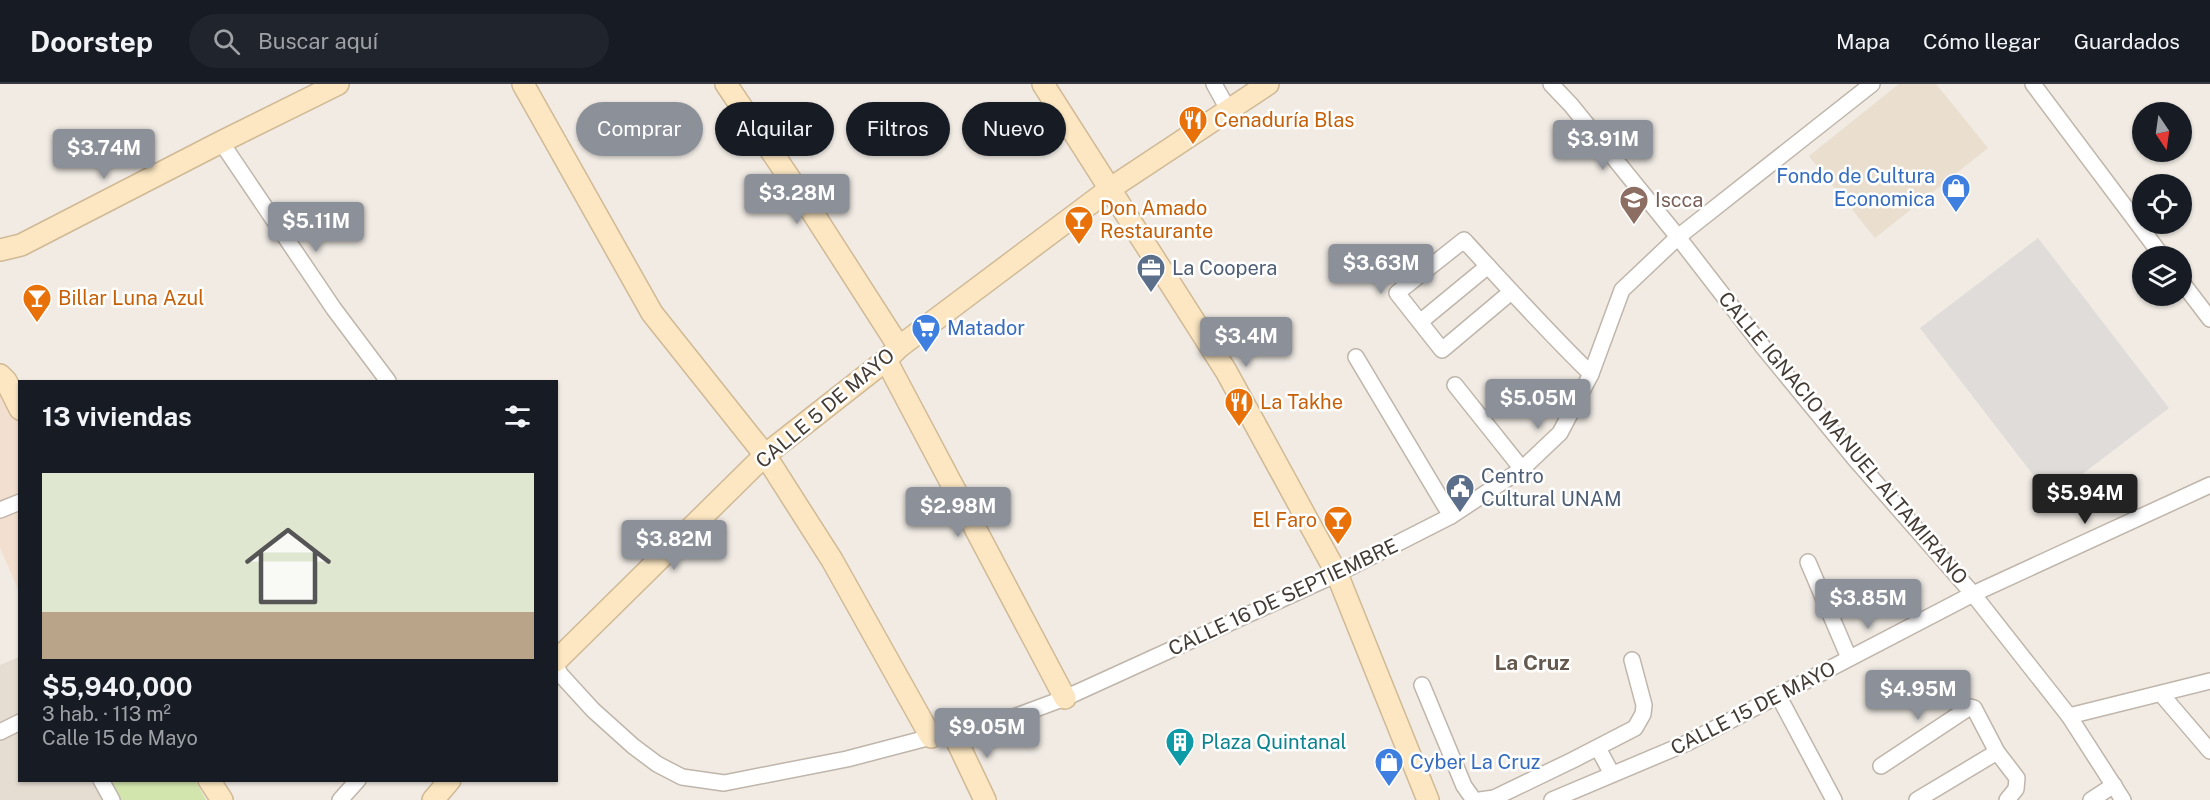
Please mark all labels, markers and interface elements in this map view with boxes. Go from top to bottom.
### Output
search box [189,14,609,68]
text: Doorstep [30,25,153,58]
icon: search [210,25,243,58]
text: Buscar aquí [258,28,378,54]
text: Mapa [1836,29,1890,54]
text: Cómo llegar [1923,29,2041,54]
text: Guardados [2074,29,2180,54]
chip: Comprar [576,102,703,156]
chip: Alquilar [715,102,834,156]
chip: Filtros [846,102,950,156]
chip: Nuevo [962,102,1066,156]
north arrow [2132,102,2192,162]
map controls [2132,102,2192,306]
restaurant icon: Cenaduría Blas [1177,104,1209,146]
place label: Cenaduría Blas [1214,108,1354,132]
pin: $3.91M [1554,120,1652,171]
text: $3.91M [1567,127,1639,151]
pin: $3.74M [55,129,153,180]
text: $3.74M [67,136,141,160]
place label: Fondo de Cultura Economica [1776,164,1935,211]
shop icon: Fondo de Cultura Economica [1940,172,1972,214]
pin: $3.28M [748,174,846,225]
button: locate [2132,174,2192,234]
text: $3.28M [758,181,836,205]
school or university icon: Iscca [1618,184,1650,226]
place label: Iscca [1655,188,1703,212]
place label: Don Amado Restaurante [1100,196,1213,243]
pin: $5.11M [267,202,365,253]
bar icon: Don Amado Restaurante [1063,204,1095,246]
text: $5.11M [282,209,350,233]
pin: $3.63M [1332,244,1430,295]
button: layers [2132,246,2192,306]
text: $3.63M [1342,251,1420,275]
office icon: La Coopera [1135,252,1167,294]
place label: La Coopera [1172,256,1277,280]
bar icon: Billar Luna Azul [21,282,53,324]
place label: Billar Luna Azul [58,286,204,310]
street label: CALLE IGNACIO MANUEL ALTAMIRANO [1713,287,1973,589]
supermarket icon: Matador [910,312,942,354]
place label: Matador [947,316,1025,340]
pin: $3.4M [1204,317,1288,368]
text: $3.4M [1214,324,1278,348]
street label: CALLE 5 DE MAYO [751,343,899,473]
pin: $5.05M [1489,379,1587,430]
restaurant icon: La Takhe [1223,386,1255,428]
text: $5.05M [1499,386,1577,410]
place label: La Takhe [1260,390,1343,414]
icon: filters [501,400,534,433]
text: 13 viviendas [42,401,192,432]
place label: Centro Cultural UNAM [1481,464,1622,511]
public building icon: Centro Cultural UNAM [1444,472,1476,514]
pin: $5.94M [2036,474,2134,525]
text: $5.94M [2046,481,2124,505]
pin: $2.98M [909,487,1007,538]
text: $2.98M [920,494,996,518]
bar icon: El Faro [1322,504,1354,546]
place label: El Faro [1252,508,1317,532]
icon: home [234,512,342,620]
pin: $3.82M [625,520,723,571]
text: $3.82M [636,527,712,551]
street label: CALLE 16 DE SEPTIEMBRE [1164,533,1402,661]
pin: $3.85M [1819,579,1917,630]
text: $3.85M [1829,586,1907,610]
district label: La Cruz [1494,650,1570,675]
street label: CALLE 15 DE MAYO [1667,656,1839,760]
pin: $4.95M [1869,670,1967,721]
text: $5,940,000 [42,671,193,702]
text: $4.95M [1879,677,1957,701]
text: 3 hab. · 113 m² [42,702,171,726]
pin: $9.05M [938,708,1036,759]
text: $9.05M [949,715,1025,739]
text: Calle 15 de Mayo [42,726,198,750]
building icon: Plaza Quintanal [1164,726,1196,768]
place label: Plaza Quintanal [1201,730,1347,754]
shop icon: Cyber La Cruz [1373,746,1405,788]
place label: Cyber La Cruz [1410,750,1540,774]

